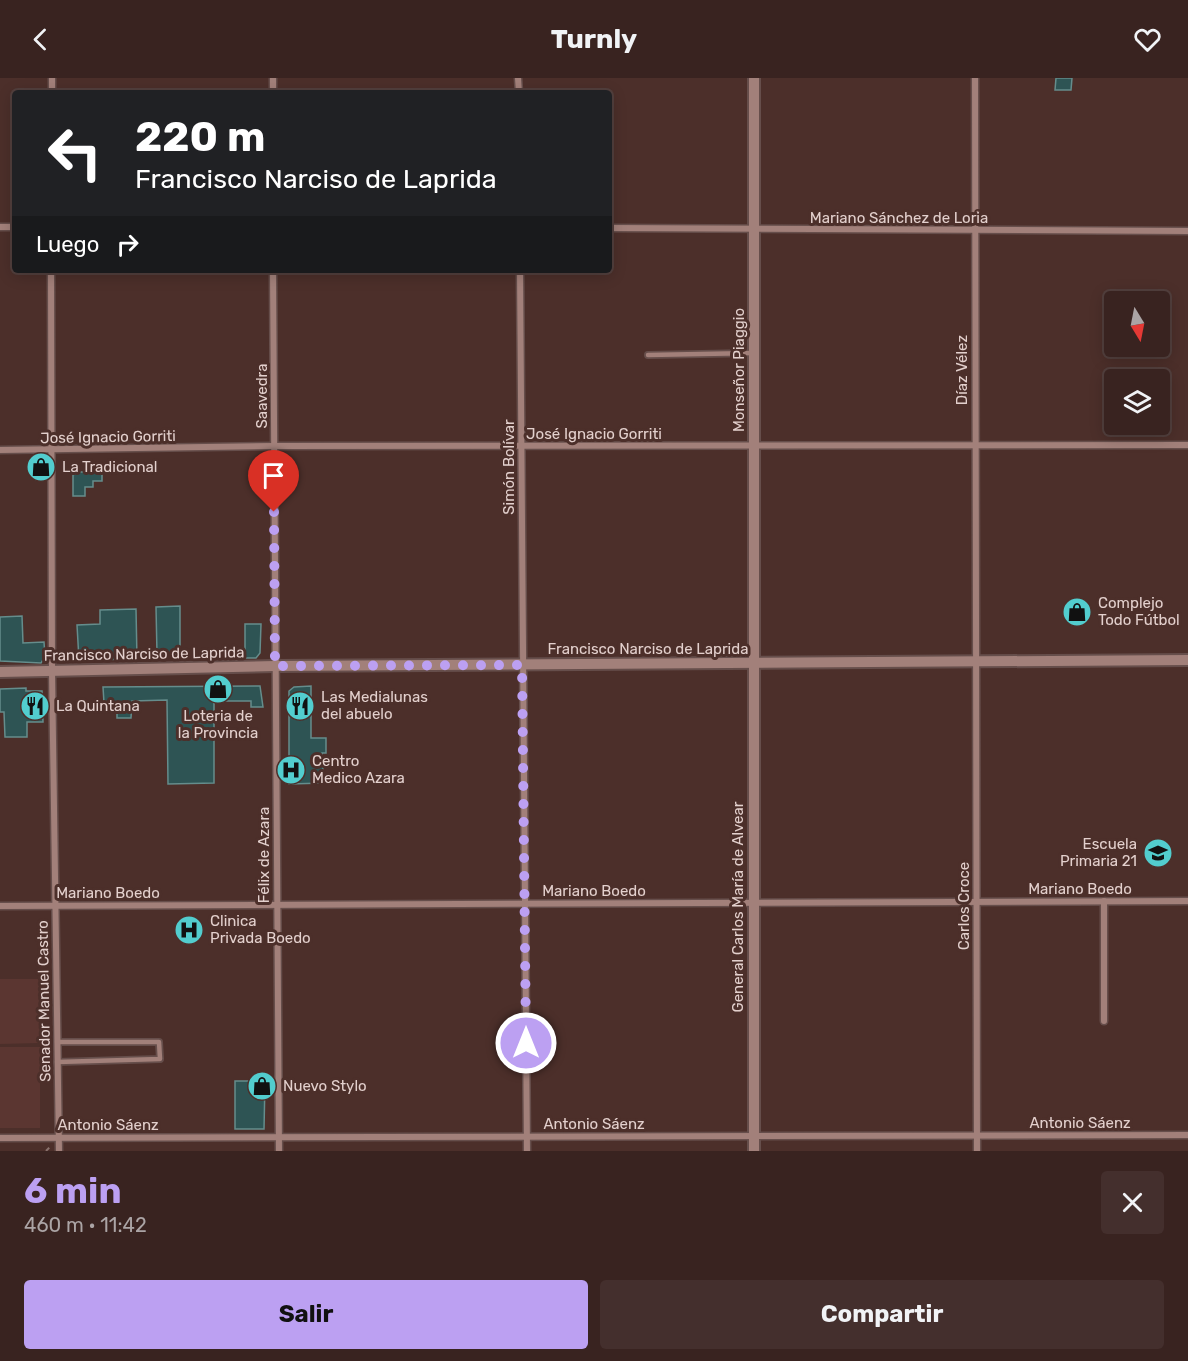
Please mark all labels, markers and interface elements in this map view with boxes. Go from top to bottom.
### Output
icon: back [24,23,57,56]
text: Turnly [551,23,637,55]
icon: heart [1131,23,1164,56]
text: 220 m [135,112,266,162]
icon: left [36,114,114,192]
text: Francisco Narciso de Laprida [135,163,497,195]
street label: Mariano Sánchez de Loria [810,209,988,227]
icon: right [111,228,144,261]
text: Luego [36,231,99,258]
north arrow [1104,291,1170,357]
map controls [1104,291,1170,435]
street label: Monseñor Piaggio [730,308,748,432]
street label: Díaz Vélez [953,335,971,405]
street label: Saavedra [253,364,271,428]
button: layers [1104,369,1170,435]
street label: Simón Bolívar [500,419,518,515]
street label: José Ignacio Gorriti [526,425,662,443]
street label: José Ignacio Gorriti [40,427,176,447]
pin [248,450,299,512]
shop icon: La Tradicional [25,451,57,483]
place label: La Tradicional [62,458,157,476]
icon: arrive [257,459,290,492]
place label: Complejo Todo Fútbol [1098,594,1180,629]
shop icon: Complejo Todo Fútbol [1061,596,1093,628]
street label: Francisco Narciso de Laprida [548,640,748,658]
street label: Francisco Narciso de Laprida [43,643,245,665]
shop icon: Loteria de la Provincia [202,673,234,705]
place label: Las Medialunas del abuelo [321,688,428,723]
restaurant icon: La Quintana [19,690,51,722]
restaurant icon: Las Medialunas del abuelo [284,690,316,722]
place label: La Quintana [56,697,140,715]
place label: Loteria de la Provincia [178,707,258,742]
place label: Centro Medico Azara [312,752,405,787]
hospital icon: Centro Medico Azara [275,754,307,786]
street label: General Carlos María de Alvear [729,801,747,1013]
street label: Félix de Azara [255,807,273,903]
place label: Escuela Primaria 21 [1060,835,1137,870]
school or university icon: Escuela Primaria 21 [1142,837,1174,869]
street label: Carlos Croce [955,862,973,950]
street label: Mariano Boedo [1028,880,1132,898]
street label: Mariano Boedo [542,882,646,900]
street label: Mariano Boedo [56,884,160,902]
place label: Clinica Privada Boedo [210,912,311,947]
hospital icon: Clinica Privada Boedo [173,914,205,946]
street label: Senador Manuel Castro [34,920,54,1082]
position arrow [494,1011,558,1075]
shop icon: Nuevo Stylo [246,1070,278,1102]
place label: Nuevo Stylo [283,1077,367,1095]
street label: Antonio Sáenz [1029,1114,1131,1132]
street label: Antonio Sáenz [543,1115,645,1133]
street label: Antonio Sáenz [57,1116,159,1134]
text: 6 min [24,1169,122,1212]
button: close [1101,1171,1164,1234]
text: 460 m · 11:42 [24,1213,147,1237]
button: Salir [24,1280,588,1349]
button: Compartir [600,1280,1164,1349]

